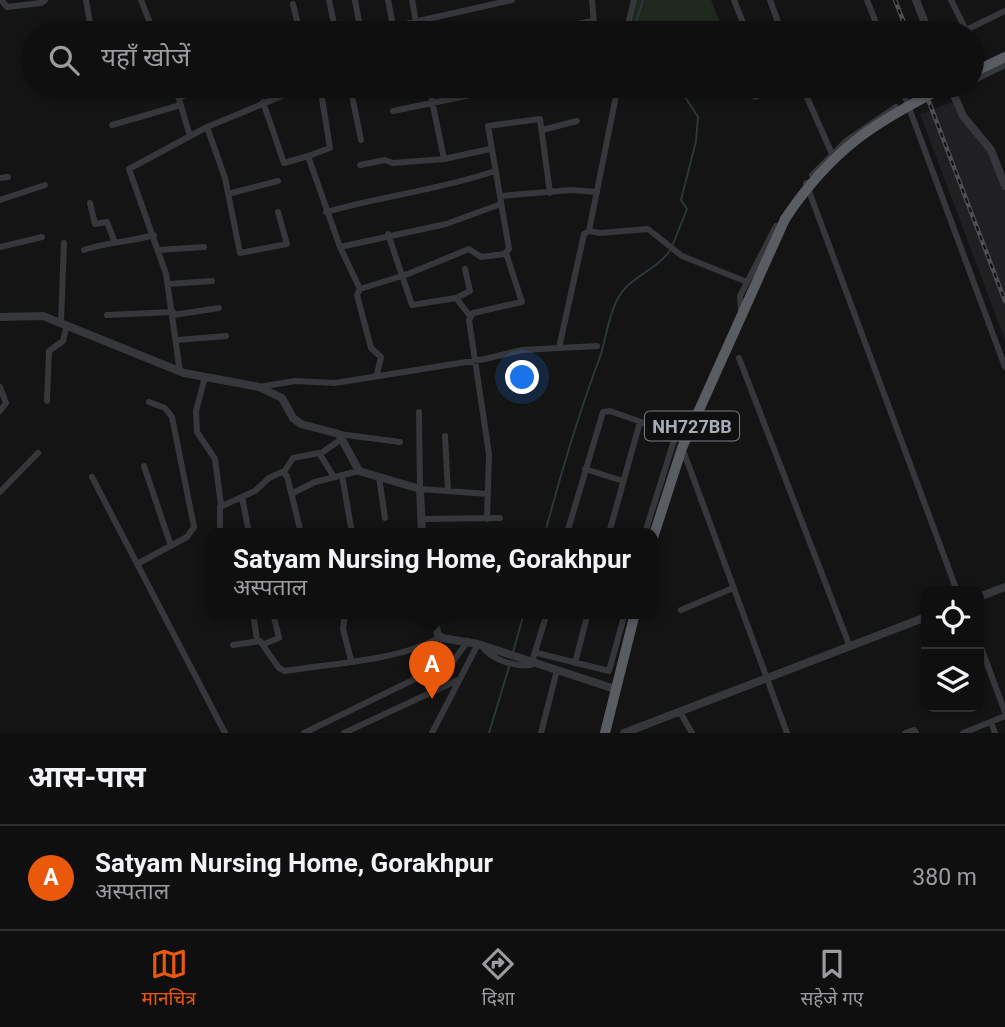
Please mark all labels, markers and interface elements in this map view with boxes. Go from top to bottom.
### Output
search box [21,21,984,98]
icon: search [45,41,83,79]
text: यहाँ खोजें [101,42,190,72]
your location [505,360,539,394]
road number: NH727BB [645,412,739,440]
popup [206,528,658,619]
text: Satyam Nursing Home, Gorakhpur [233,544,631,574]
text: अस्पताल [233,574,307,601]
map controls [921,586,984,712]
button: locate [921,586,984,649]
pin: A [409,641,455,699]
button: layers [921,649,984,712]
text: आस-पास [28,759,146,794]
text: Satyam Nursing Home, Gorakhpur [95,848,493,878]
text: A [43,864,59,891]
text: 380 m [912,864,977,891]
text: अस्पताल [95,878,169,905]
tab: मानचित्र [142,945,196,1013]
tab: दिशा [479,945,517,1013]
tab: सहेजे गए [800,945,863,1013]

